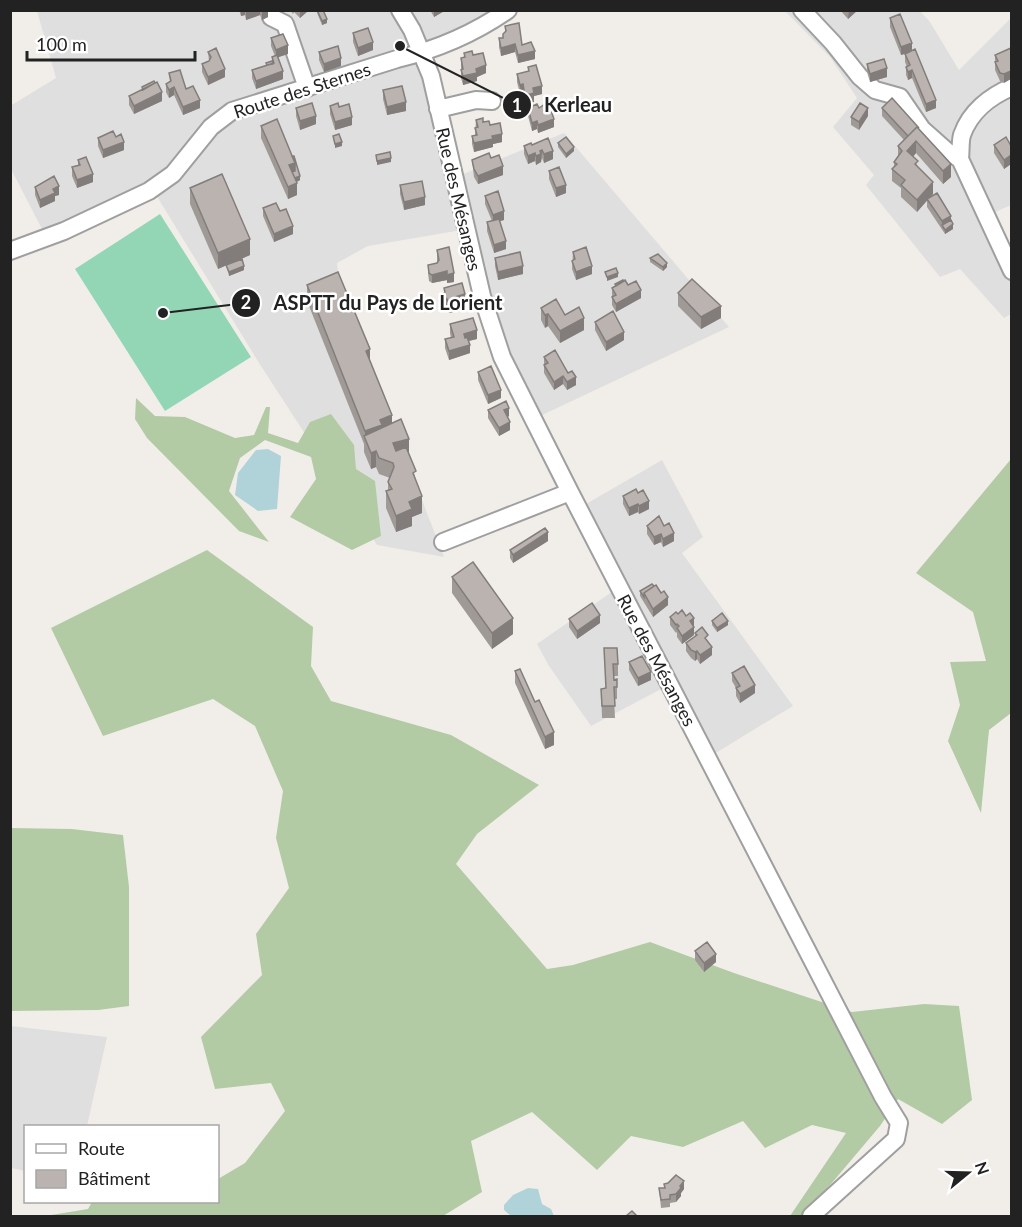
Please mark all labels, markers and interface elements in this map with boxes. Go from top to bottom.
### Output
scale bar [27,24,195,62]
text: 100 m [36,33,87,55]
street label: Route des Sternes [231,57,373,122]
callout: Kerleau [502,86,624,124]
text: Kerleau [544,92,612,116]
text: 1 [512,94,522,116]
street label: Rue des Mésanges [432,125,486,273]
callout: ASPTT du Pays de Lorient [231,284,515,322]
text: ASPTT du Pays de Lorient [273,290,503,314]
text: 2 [241,291,251,313]
street label: Rue des Mésanges [613,590,701,730]
legend [24,1125,219,1203]
text: Route [78,1137,125,1159]
north arrow [938,1143,998,1203]
text: N [972,1159,994,1177]
text: Bâtiment [78,1167,151,1189]

